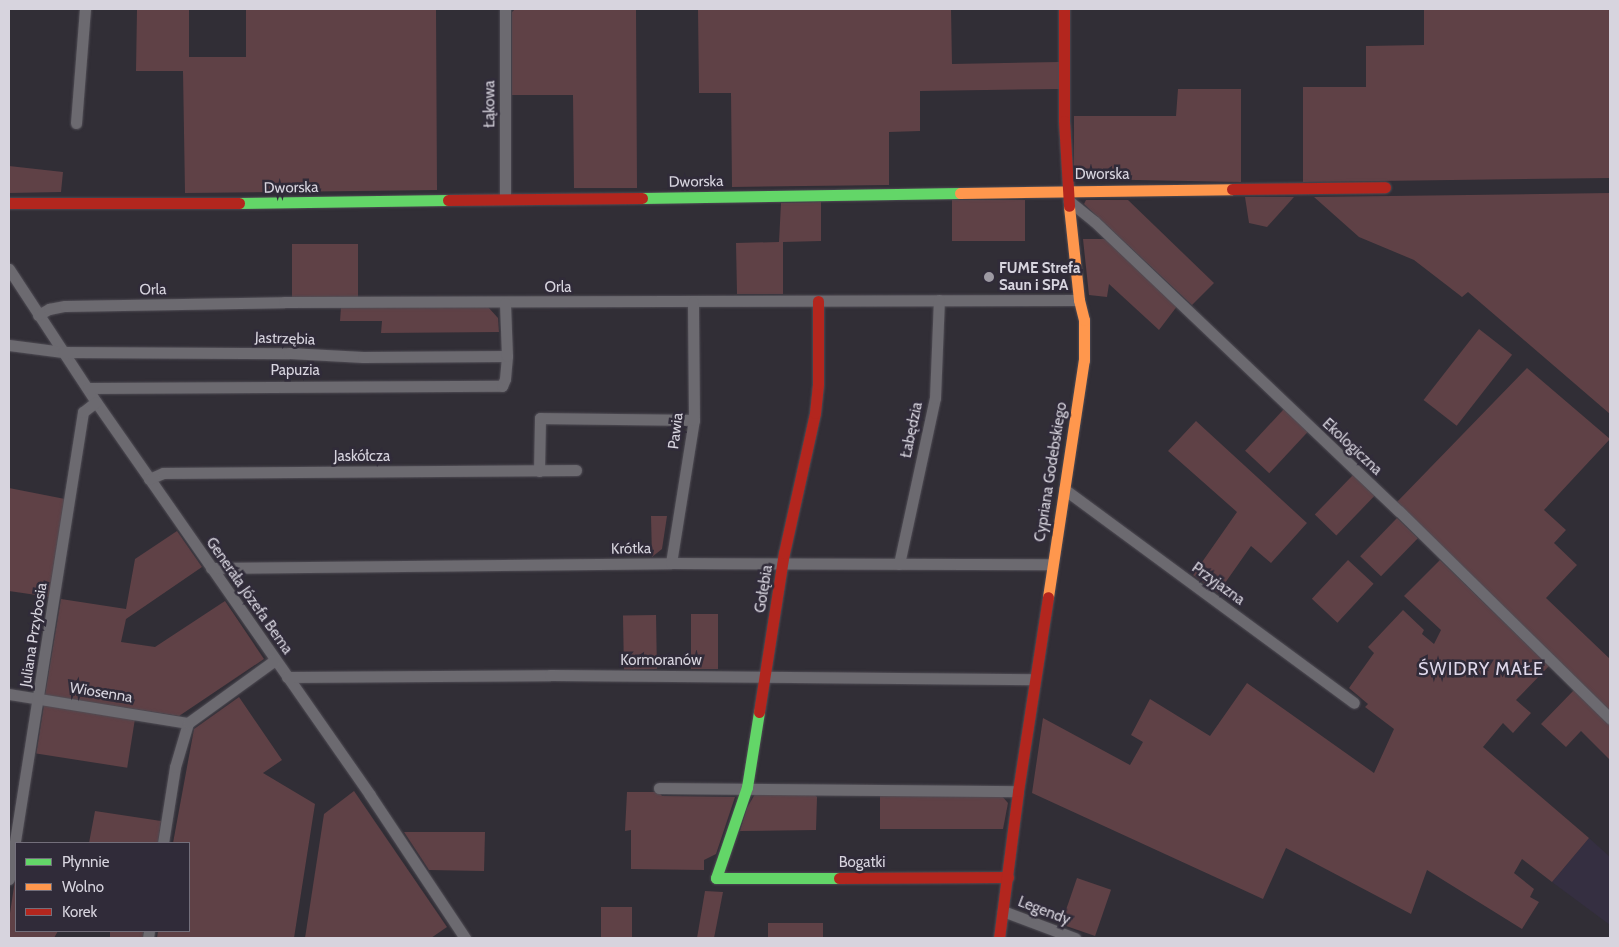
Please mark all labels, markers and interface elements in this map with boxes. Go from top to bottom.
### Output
street label: Łąkowa [481,80,499,128]
street label: Dworska [1075,166,1129,184]
street label: Dworska [668,173,724,191]
street label: Dworska [263,179,319,197]
place label: FUME Strefa Saun i SPA [999,259,1081,294]
marker: FUME Strefa Saun i SPA [983,271,995,283]
street label: Orla [545,279,571,297]
street label: Orla [139,281,167,299]
street label: Jastrzębia [255,329,315,349]
street label: Papuzia [270,362,320,380]
street label: Łabędzia [897,401,927,459]
street label: Cypriana Godebskiego [1031,401,1071,543]
street label: Pawia [665,412,687,450]
street label: Ekologiczna [1318,415,1386,479]
street label: Jaskółcza [334,448,390,466]
street label: Generała Józefa Bema [202,534,296,658]
street label: Krótka [611,540,651,558]
street label: Przyjazna [1188,559,1248,609]
street label: Gołębia [751,564,777,614]
street label: Juliana Przybosia [17,582,51,688]
street label: Kormoranów [620,652,702,670]
district label: ŚWIDRY MAŁE [1417,658,1545,680]
street label: Wiosenna [68,679,134,707]
legend [15,842,190,932]
text: Płynnie [62,853,109,871]
street label: Bogatki [839,854,885,872]
text: Wolno [62,878,104,896]
street label: Legendy [1015,893,1073,929]
text: Korek [62,903,97,921]

